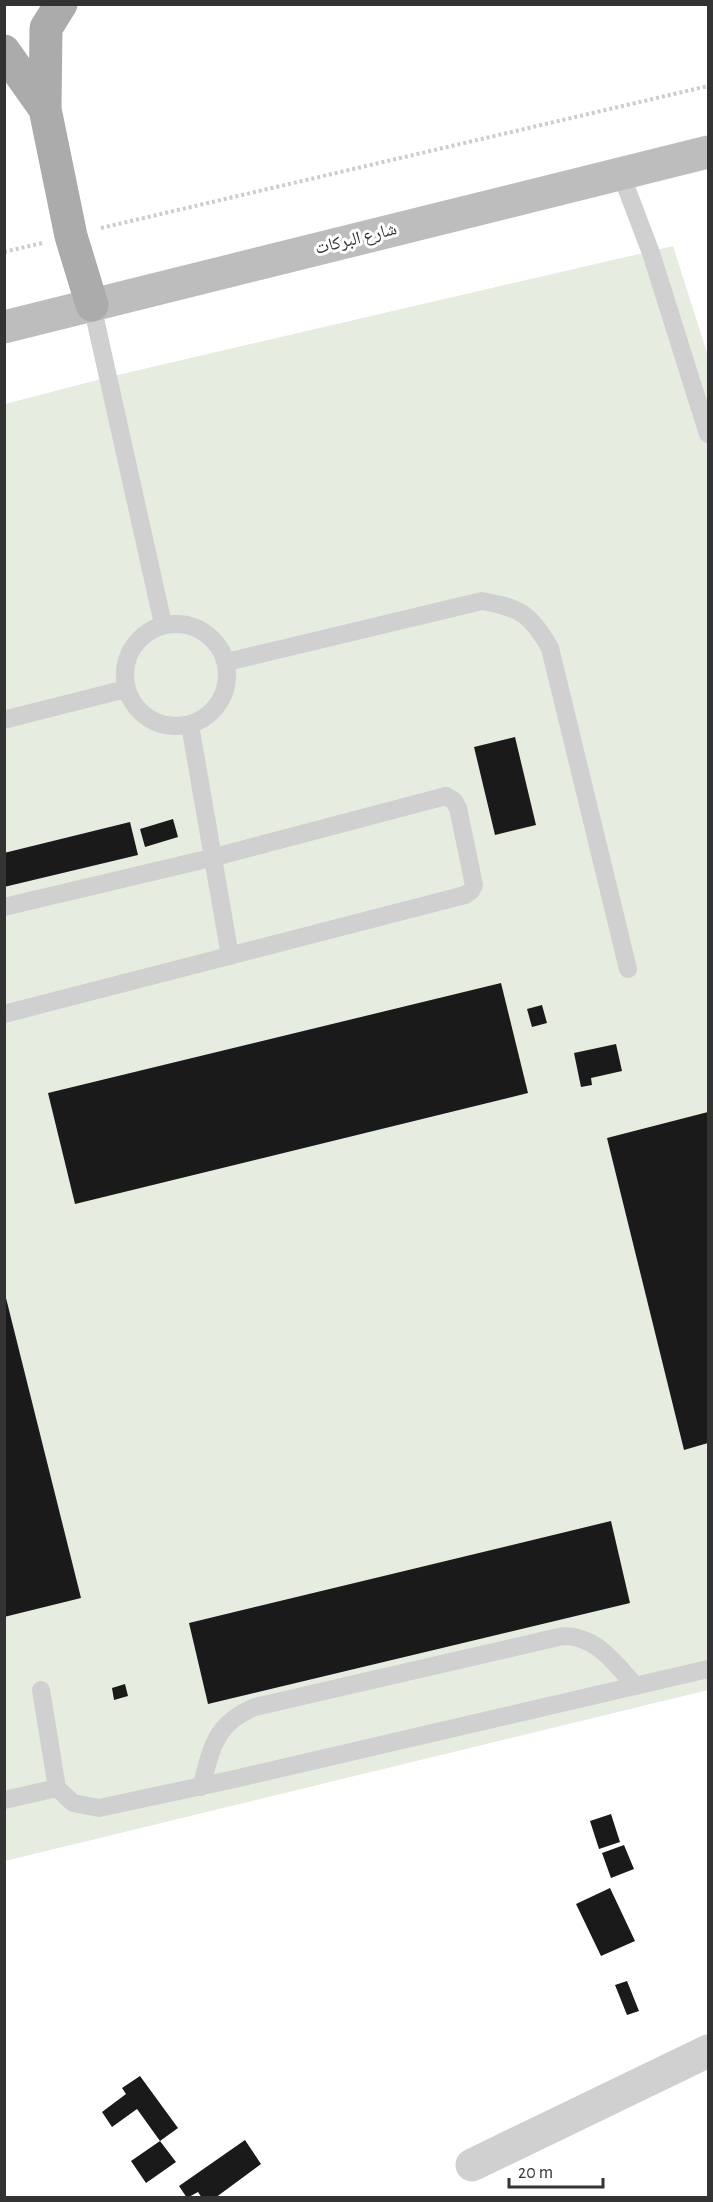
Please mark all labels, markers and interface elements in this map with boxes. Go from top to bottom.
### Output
street label: شارع البركات [313,220,399,259]
scale bar [509,2151,604,2189]
text: 20 m [518,2164,553,2182]

